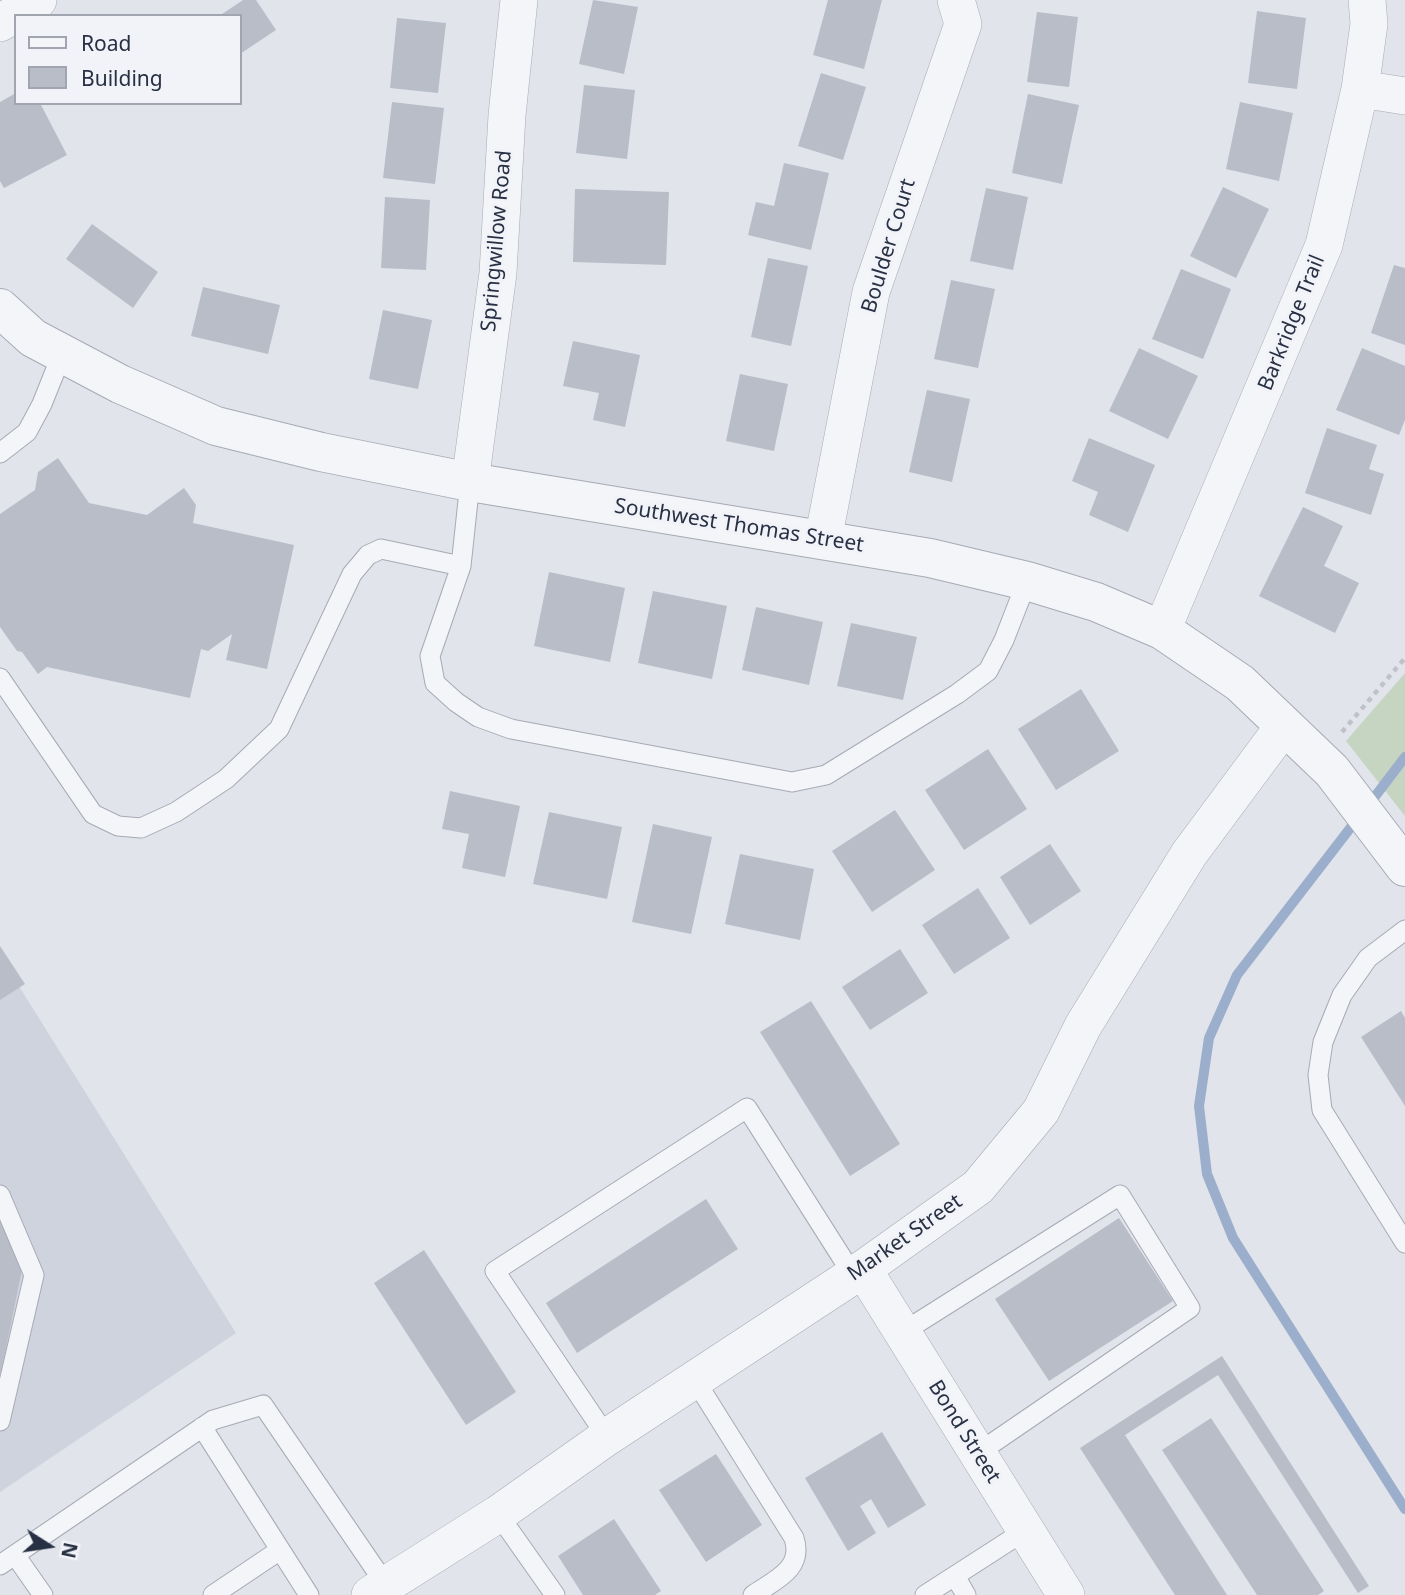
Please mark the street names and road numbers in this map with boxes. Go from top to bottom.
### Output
street label: Springwillow Road [477,149,517,333]
street label: Boulder Court [857,176,921,316]
street label: Barkridge Trail [1253,252,1331,394]
street label: Southwest Thomas Street [613,494,865,558]
street label: Market Street [843,1189,967,1287]
street label: Bond Street [922,1376,1006,1488]

